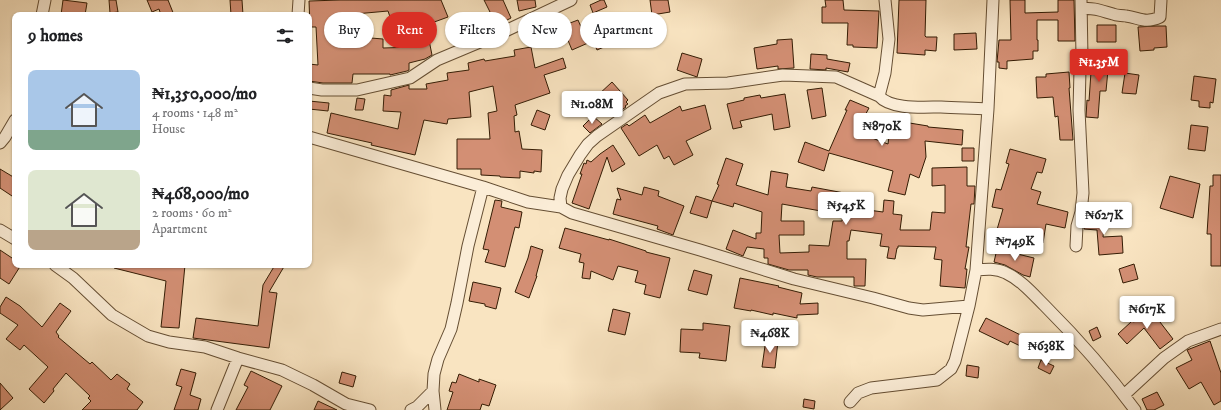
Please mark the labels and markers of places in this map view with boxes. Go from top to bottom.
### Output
pin: ₦1.35M [1066,49,1132,83]
pin: ₦1.08M [559,91,625,125]
pin: ₦870K [854,113,910,147]
pin: ₦545K [818,192,874,226]
pin: ₦627K [1076,202,1132,236]
pin: ₦749K [987,228,1043,262]
pin: ₦617K [1119,296,1175,330]
pin: ₦468K [742,320,798,354]
pin: ₦638K [1018,333,1074,367]

